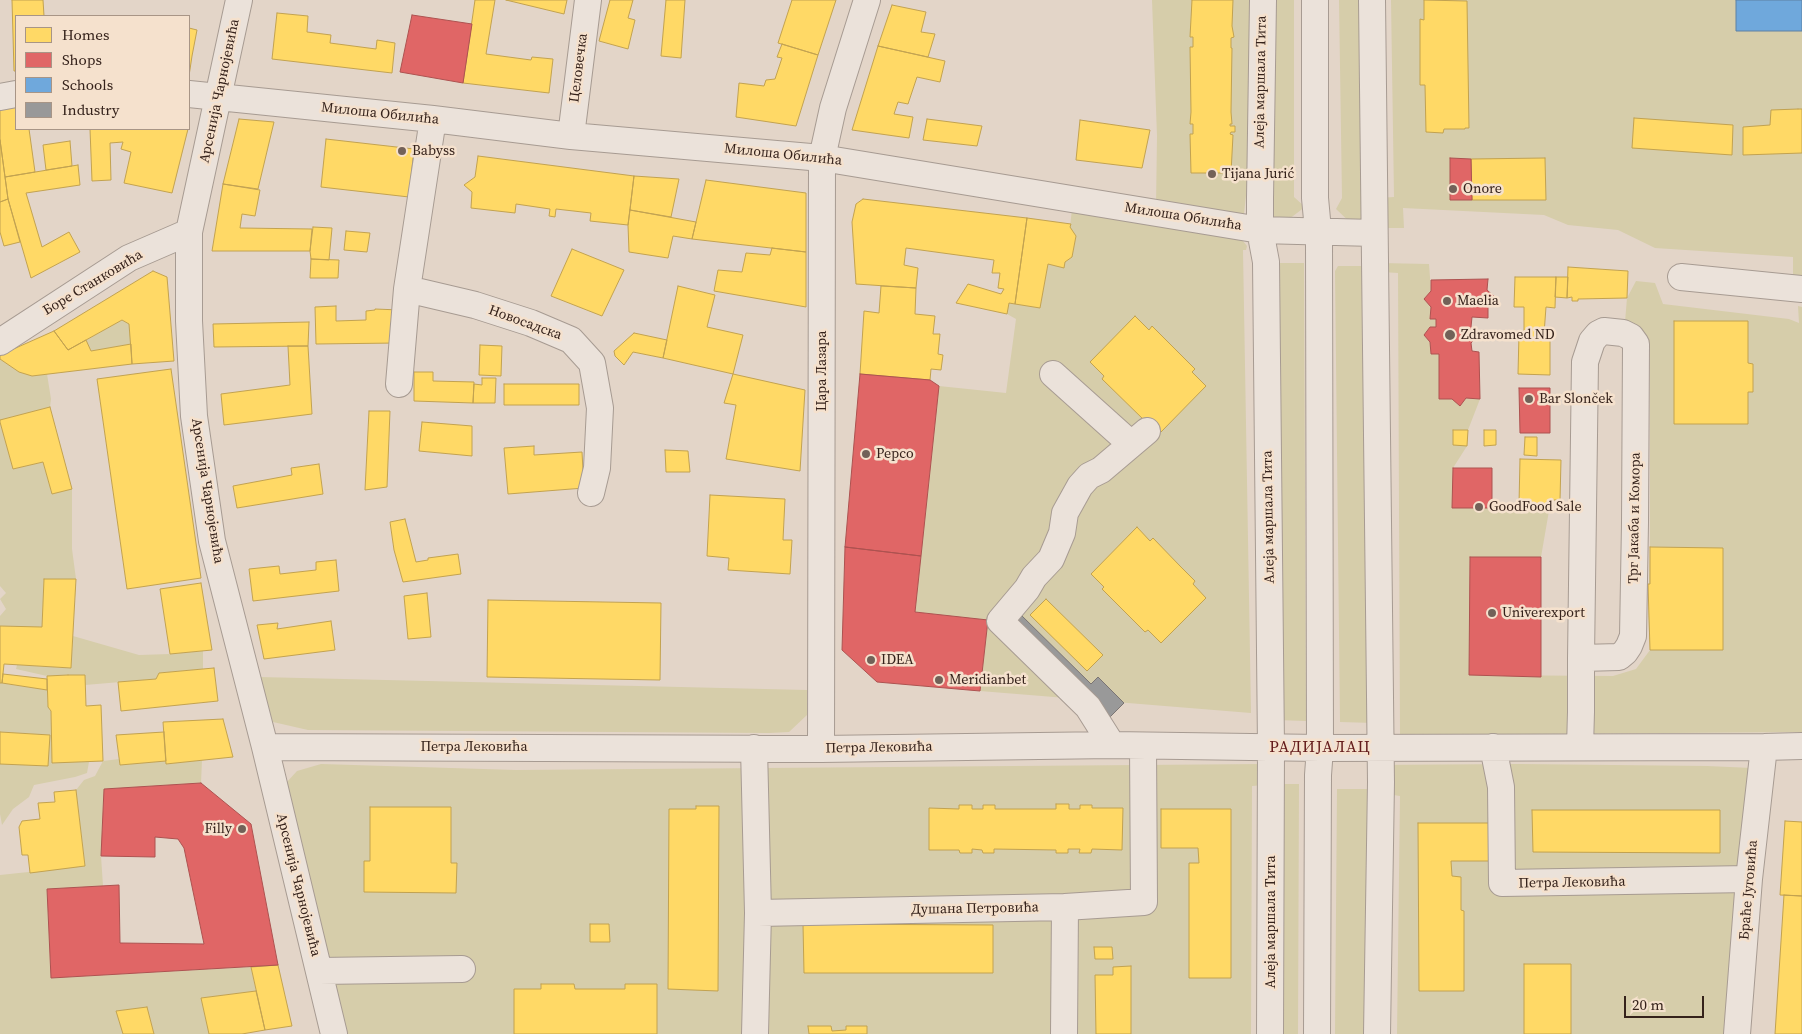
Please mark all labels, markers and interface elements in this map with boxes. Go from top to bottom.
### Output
legend [15,15,190,130]
street label: Алеја маршала Тита [1251,15,1271,149]
street label: Арсенија Чарнојевића [197,17,243,165]
text: Homes [62,24,109,45]
street label: Целовечка [566,32,592,104]
text: Shops [62,49,102,70]
text: Schools [62,74,113,95]
text: Industry [62,99,119,120]
street label: Милоша Обилића [320,99,440,129]
street label: Милоша Обилића [723,140,843,170]
place label: Babyss [412,143,455,159]
marker: Babyss [396,145,408,157]
place label: Tijana Jurić [1222,166,1294,182]
marker: Tijana Jurić [1206,168,1218,180]
place label: Onore [1463,181,1502,197]
marker: Onore [1447,183,1459,195]
street label: Милоша Обилића [1123,199,1243,235]
street label: Боре Станковића [40,247,146,319]
place label: Maelia [1457,293,1499,309]
marker: Maelia [1441,295,1453,307]
street label: Новосадска [486,302,564,344]
place label: Zdravomed ND [1461,327,1555,343]
marker: Zdravomed ND [1443,328,1457,342]
street label: Цара Лазара [814,331,830,411]
place label: Bar Slonček [1539,391,1613,407]
marker: Bar Slonček [1523,393,1535,405]
street label: Арсенија Чарнојевића [187,417,227,565]
place label: Pepco [876,446,914,462]
marker: Pepco [860,448,872,460]
street label: Алеја маршала Тита [1259,450,1279,584]
street label: Трг Јакаба и Комора [1625,452,1645,584]
place label: GoodFood Sale [1489,499,1582,515]
marker: GoodFood Sale [1473,501,1485,513]
place label: Univerexport [1502,605,1585,621]
marker: Univerexport [1486,607,1498,619]
place label: IDEA [881,652,913,668]
marker: IDEA [865,654,877,666]
place label: Meridianbet [949,672,1026,688]
marker: Meridianbet [933,674,945,686]
district label: РАДИЈАЛАЦ [1268,738,1372,758]
street label: Петра Лековића [420,739,528,755]
street label: Петра Лековића [825,739,933,757]
street label: Арсенија Чарнојевића [272,812,324,958]
place label: Filly [205,821,232,837]
marker: Filly [236,823,248,835]
street label: Браће Југовића [1736,839,1762,941]
street label: Алеја маршала Тита [1263,855,1279,989]
street label: Петра Лековића [1518,874,1626,892]
street label: Душана Петровића [911,899,1039,919]
scale bar [1627,986,1707,1018]
text: 20 m [1632,994,1664,1015]

